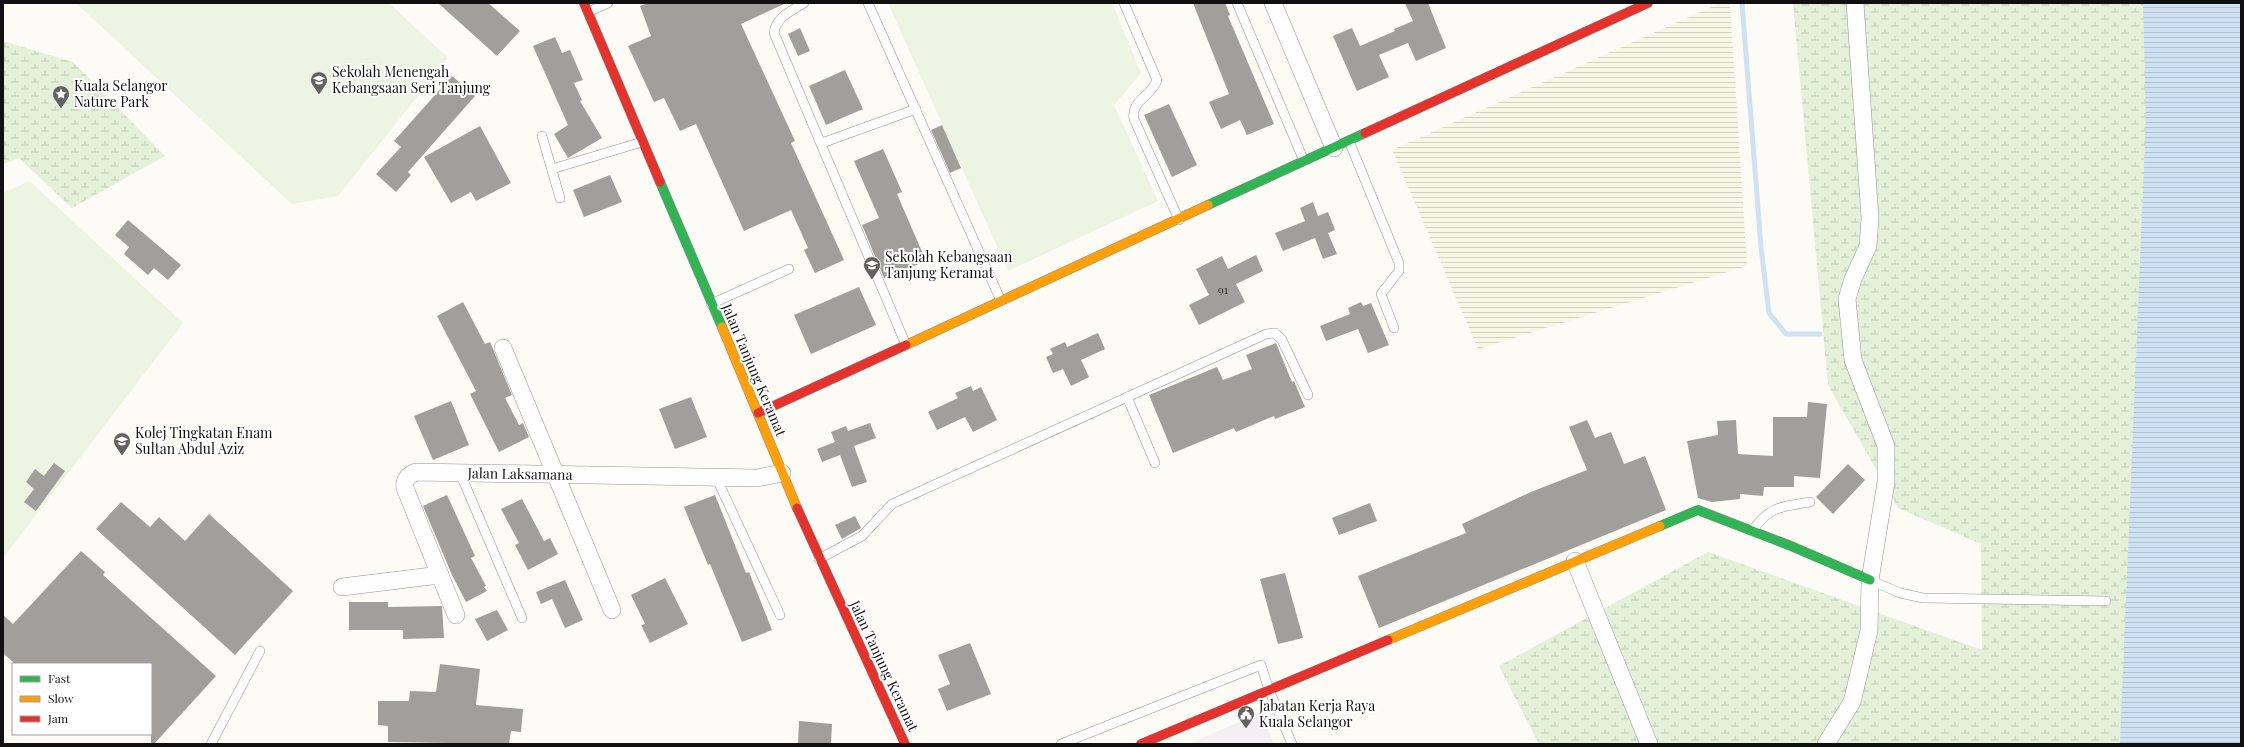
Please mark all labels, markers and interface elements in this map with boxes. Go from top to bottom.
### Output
place label: Sekolah Menengah Kebangsaan Seri Tanjung [332,62,491,97]
school or university icon: Sekolah Menengah Kebangsaan Seri Tanjung [309,70,329,95]
place label: Kuala Selangor Nature Park [74,76,168,111]
place icon: Kuala Selangor Nature Park [51,84,71,109]
place label: Sekolah Kebangsaan Tanjung Keramat [885,247,1013,282]
school or university icon: Sekolah Kebangsaan Tanjung Keramat [862,255,882,280]
house number: 91 [1218,281,1229,297]
street label: Jalan Tanjung Keramat [718,300,791,440]
place label: Kolej Tingkatan Enam Sultan Abdul Aziz [135,423,273,458]
school or university icon: Kolej Tingkatan Enam Sultan Abdul Aziz [112,431,132,456]
street label: Jalan Laksamana [466,463,573,484]
street label: Jalan Tanjung Keramat [845,596,924,735]
legend [12,663,152,735]
text: Fast [48,670,71,686]
text: Slow [48,690,74,706]
place label: Jabatan Kerja Raya Kuala Selangor [1258,696,1375,731]
public building icon: Jabatan Kerja Raya Kuala Selangor [1236,704,1256,729]
text: Jam [47,710,69,726]

